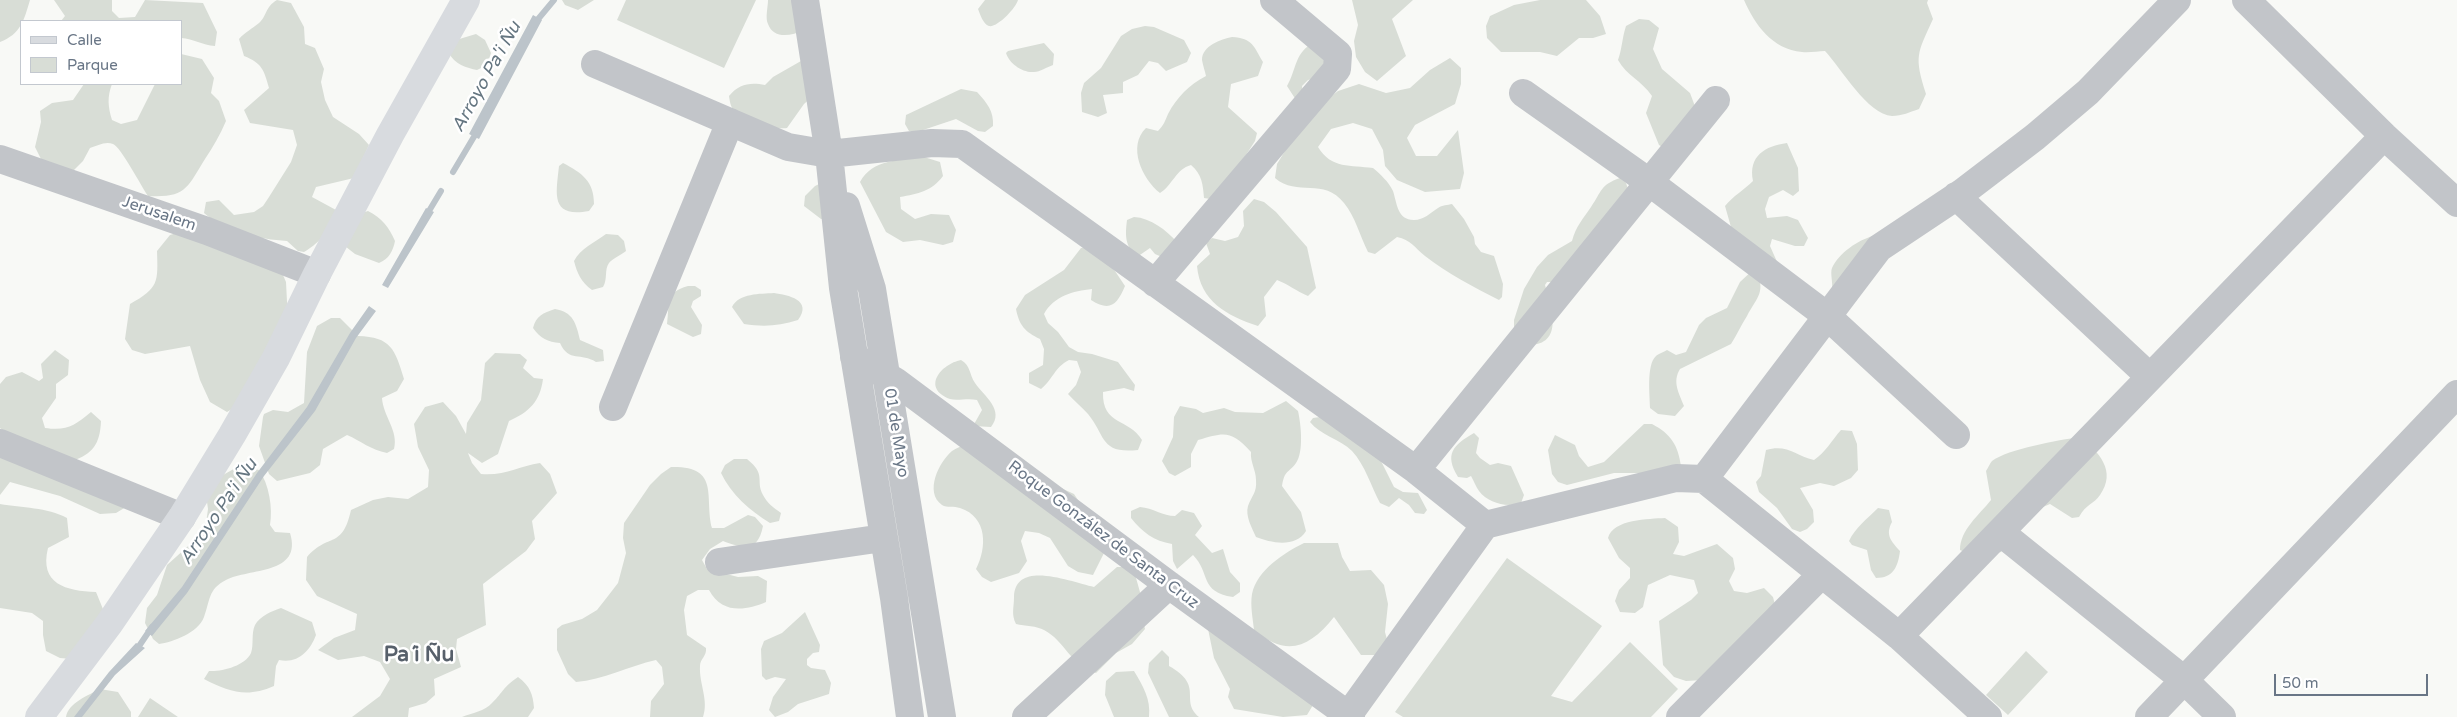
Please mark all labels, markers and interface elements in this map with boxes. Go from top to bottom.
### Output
water label: Arroyo Pa'i Ñu [448,18,526,136]
legend [20,20,182,85]
text: Calle [67,31,102,49]
text: Parque [67,56,118,74]
street label: Jerusalem [120,192,198,236]
street label: 01 de Mayo [879,387,913,479]
water label: Arroyo Pa'i Ñu [176,455,262,569]
street label: Roque González de Santa Cruz [1004,457,1202,613]
district label: Pa´i Ñu [384,642,454,668]
scale bar [2277,664,2431,696]
text: 50 m [2282,674,2319,692]

